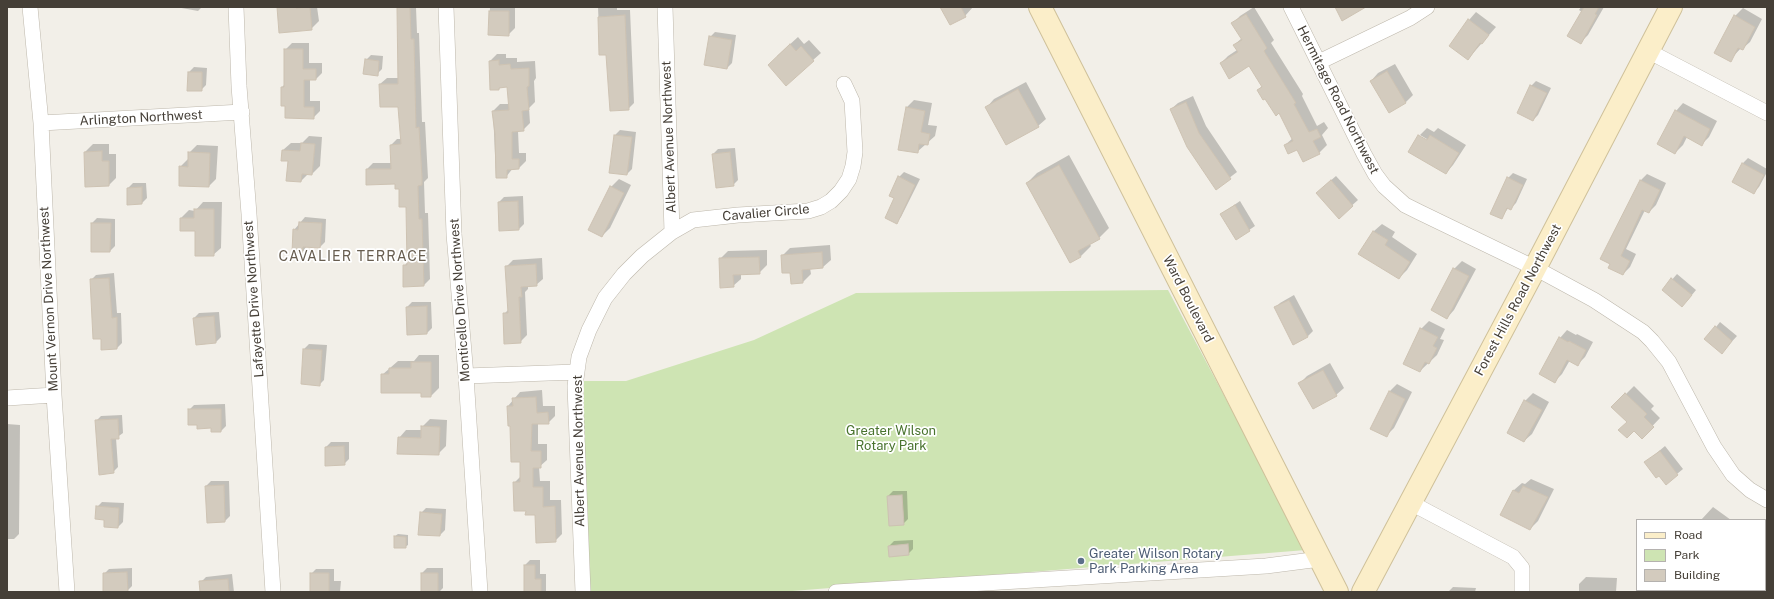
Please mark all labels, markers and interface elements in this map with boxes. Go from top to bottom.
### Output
street label: Hermitage Road Northwest [1294,23,1382,177]
street label: Albert Avenue Northwest [659,61,679,213]
street label: Arlington Northwest [79,107,203,129]
street label: Cavalier Circle [722,201,810,225]
street label: Mount Vernon Drive Northwest [36,206,62,392]
street label: Monticello Drive Northwest [447,218,473,382]
street label: Lafayette Drive Northwest [241,220,267,378]
street label: Forest Hills Road Northwest [1471,222,1565,378]
district label: CAVALIER TERRACE [278,249,428,265]
street label: Ward Boulevard [1159,253,1217,345]
street label: Albert Avenue Northwest [570,375,588,527]
park label: Greater Wilson Rotary Park [846,423,936,454]
legend [1636,519,1766,591]
text: Road [1674,528,1702,542]
place label: Greater Wilson Rotary Park Parking Area [1089,546,1222,577]
text: Park [1674,548,1700,562]
marker: Greater Wilson Rotary Park Parking Area [1076,556,1086,566]
text: Building [1674,568,1720,582]

